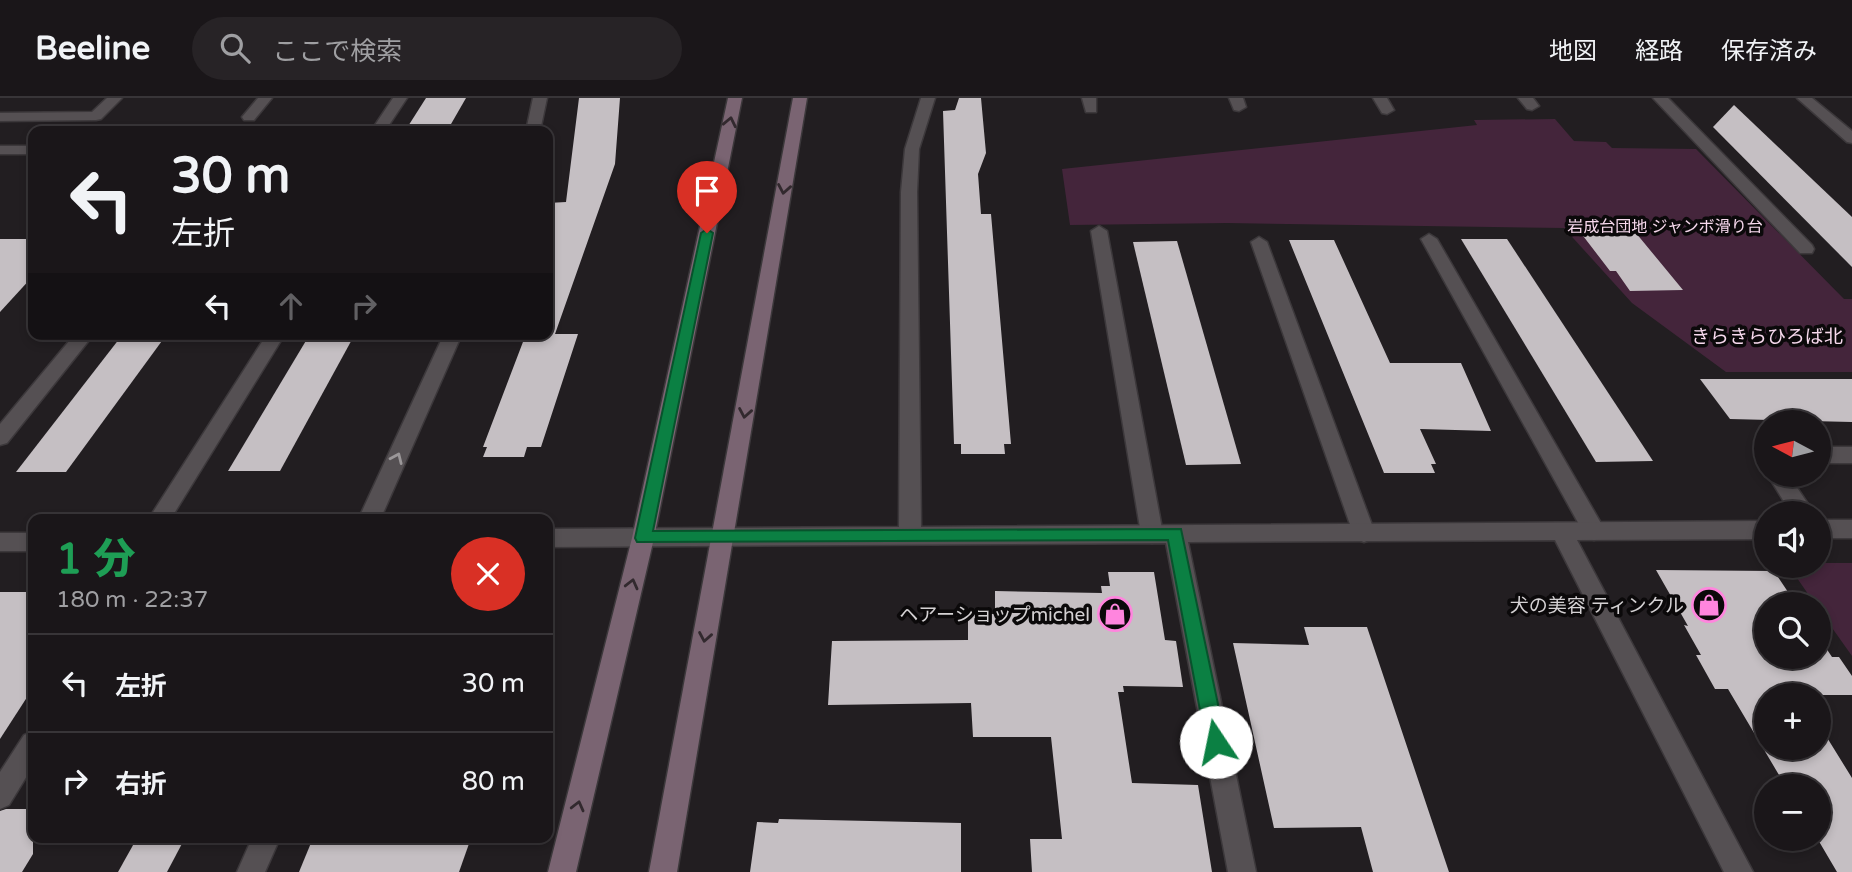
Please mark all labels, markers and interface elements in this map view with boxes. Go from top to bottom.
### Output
search box [192,17,682,80]
text: Beeline [35,29,150,68]
icon: search [216,29,254,67]
text: ここで検索 [272,36,402,67]
text: 地図 [1549,37,1597,66]
text: 経路 [1635,37,1683,66]
text: 保存済み [1721,37,1817,66]
one-way arrow [722,116,736,128]
text: 30 m [171,147,290,206]
icon: left [56,154,147,245]
pin [677,161,737,233]
icon: arrive [688,172,726,210]
one-way arrow [777,183,792,195]
text: 左折 [171,215,235,253]
park label: 岩成台団地 ジャンボ滑り台 [1567,217,1763,237]
icon: left [199,287,237,325]
icon: ahead [272,287,310,325]
icon: right [345,287,383,325]
park label: きらきらひろば北 [1691,326,1843,348]
one-way arrow [738,407,753,419]
north arrow [1754,410,1830,486]
map controls [1754,410,1831,851]
one-way arrow [389,452,403,465]
button: sound [1754,501,1831,578]
text: 1 分 [56,534,135,585]
button: close [451,537,525,611]
one-way arrow [624,579,638,591]
text: 180 m · 22:37 [56,586,208,614]
shop icon: 犬の美容 ティンクル [1690,586,1728,624]
button: search [1754,592,1831,669]
shop icon: ヘアーショップmichel [1096,595,1134,633]
place label: 犬の美容 ティンクル [1510,595,1684,617]
place label: ヘアーショップmichel [899,604,1090,626]
one-way arrow [698,631,713,643]
icon: left [56,664,94,702]
text: 30 m [462,668,525,699]
text: 左折 [115,671,167,702]
button: + [1754,683,1831,760]
position arrow [1179,705,1253,779]
icon: right [56,762,94,800]
text: 80 m [462,766,525,797]
text: 右折 [115,769,167,800]
button: − [1754,774,1831,851]
one-way arrow [570,800,585,812]

